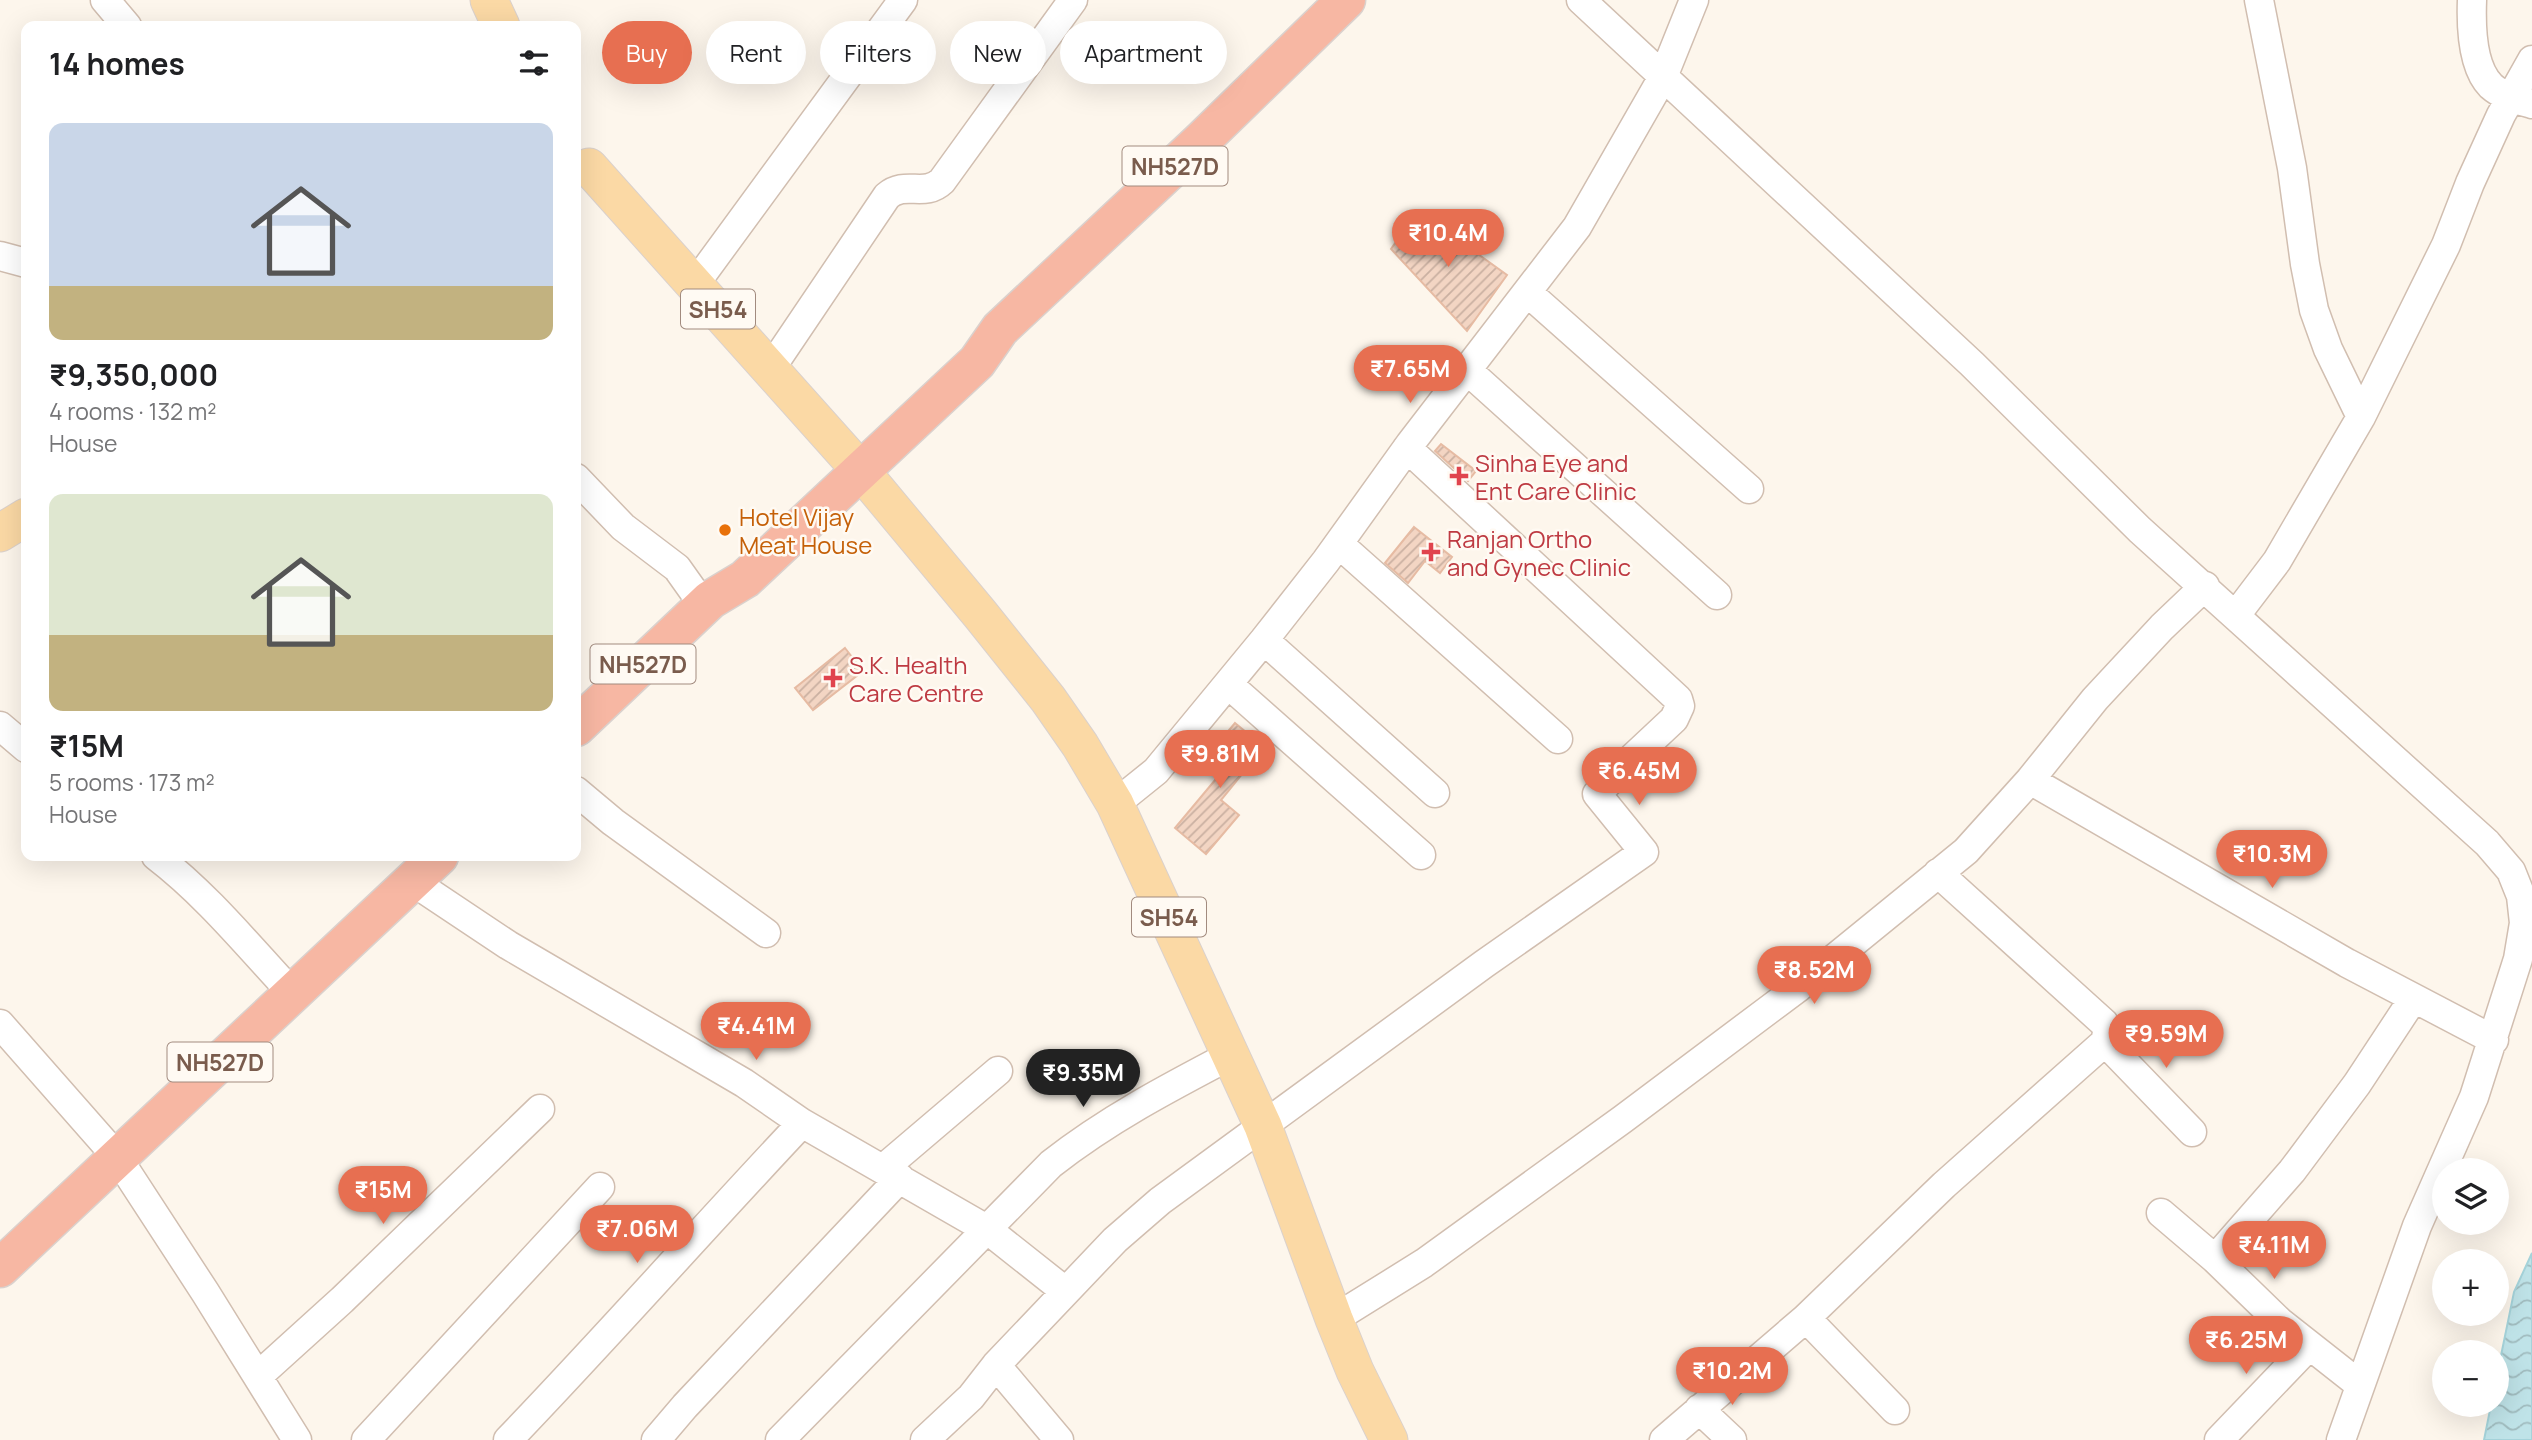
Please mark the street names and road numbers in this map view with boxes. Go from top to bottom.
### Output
road number: NH527D [1122,146,1228,186]
road number: SH54 [681,290,755,328]
road number: NH527D [590,644,696,684]
road number: SH54 [1132,898,1206,936]
road number: NH527D [168,1042,272,1082]

